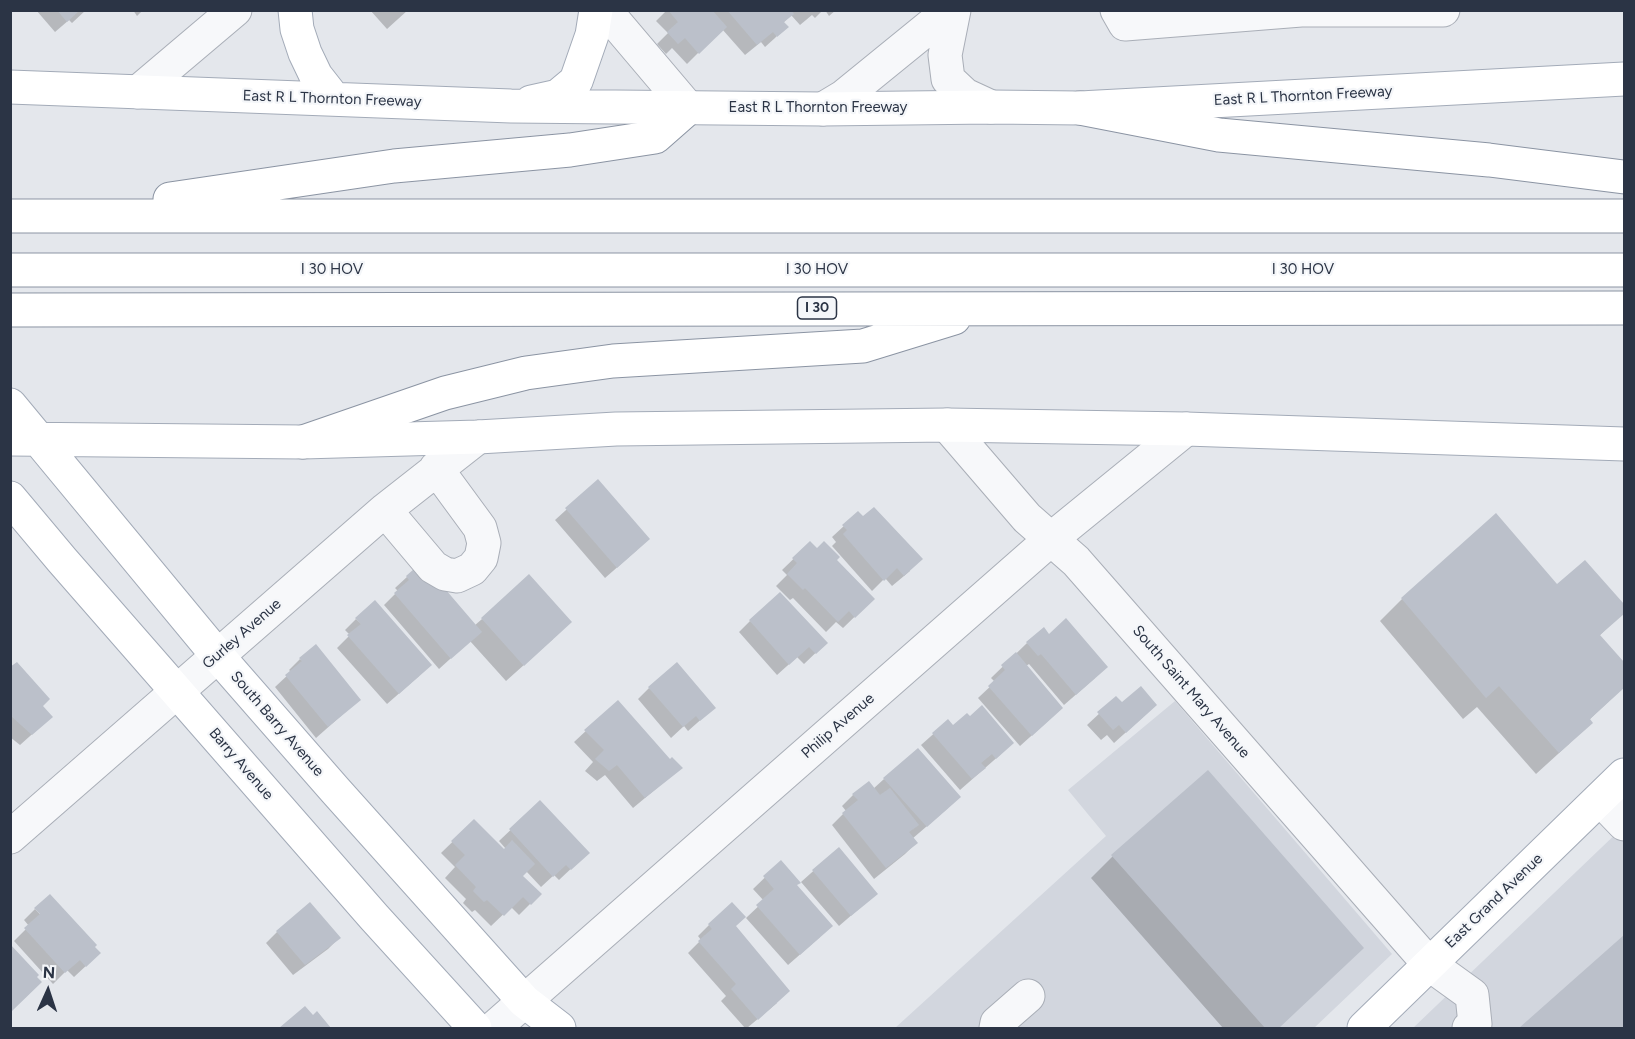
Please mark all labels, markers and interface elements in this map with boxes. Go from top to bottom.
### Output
street label: East R L Thornton Freeway [1213,82,1393,110]
street label: East R L Thornton Freeway [242,87,422,111]
street label: East R L Thornton Freeway [729,99,907,117]
street label: I 30 HOV [301,261,363,279]
street label: I 30 HOV [786,261,848,279]
street label: I 30 HOV [1272,261,1334,279]
road number: I 30 [798,297,836,319]
street label: Gurley Avenue [199,595,285,673]
street label: South Saint Mary Avenue [1128,622,1254,762]
street label: South Barry Avenue [226,668,328,780]
street label: Philip Avenue [798,689,878,763]
street label: Barry Avenue [205,724,277,804]
street label: East Grand Avenue [1441,850,1547,952]
north arrow [18,961,78,1021]
text: N [42,963,56,982]

